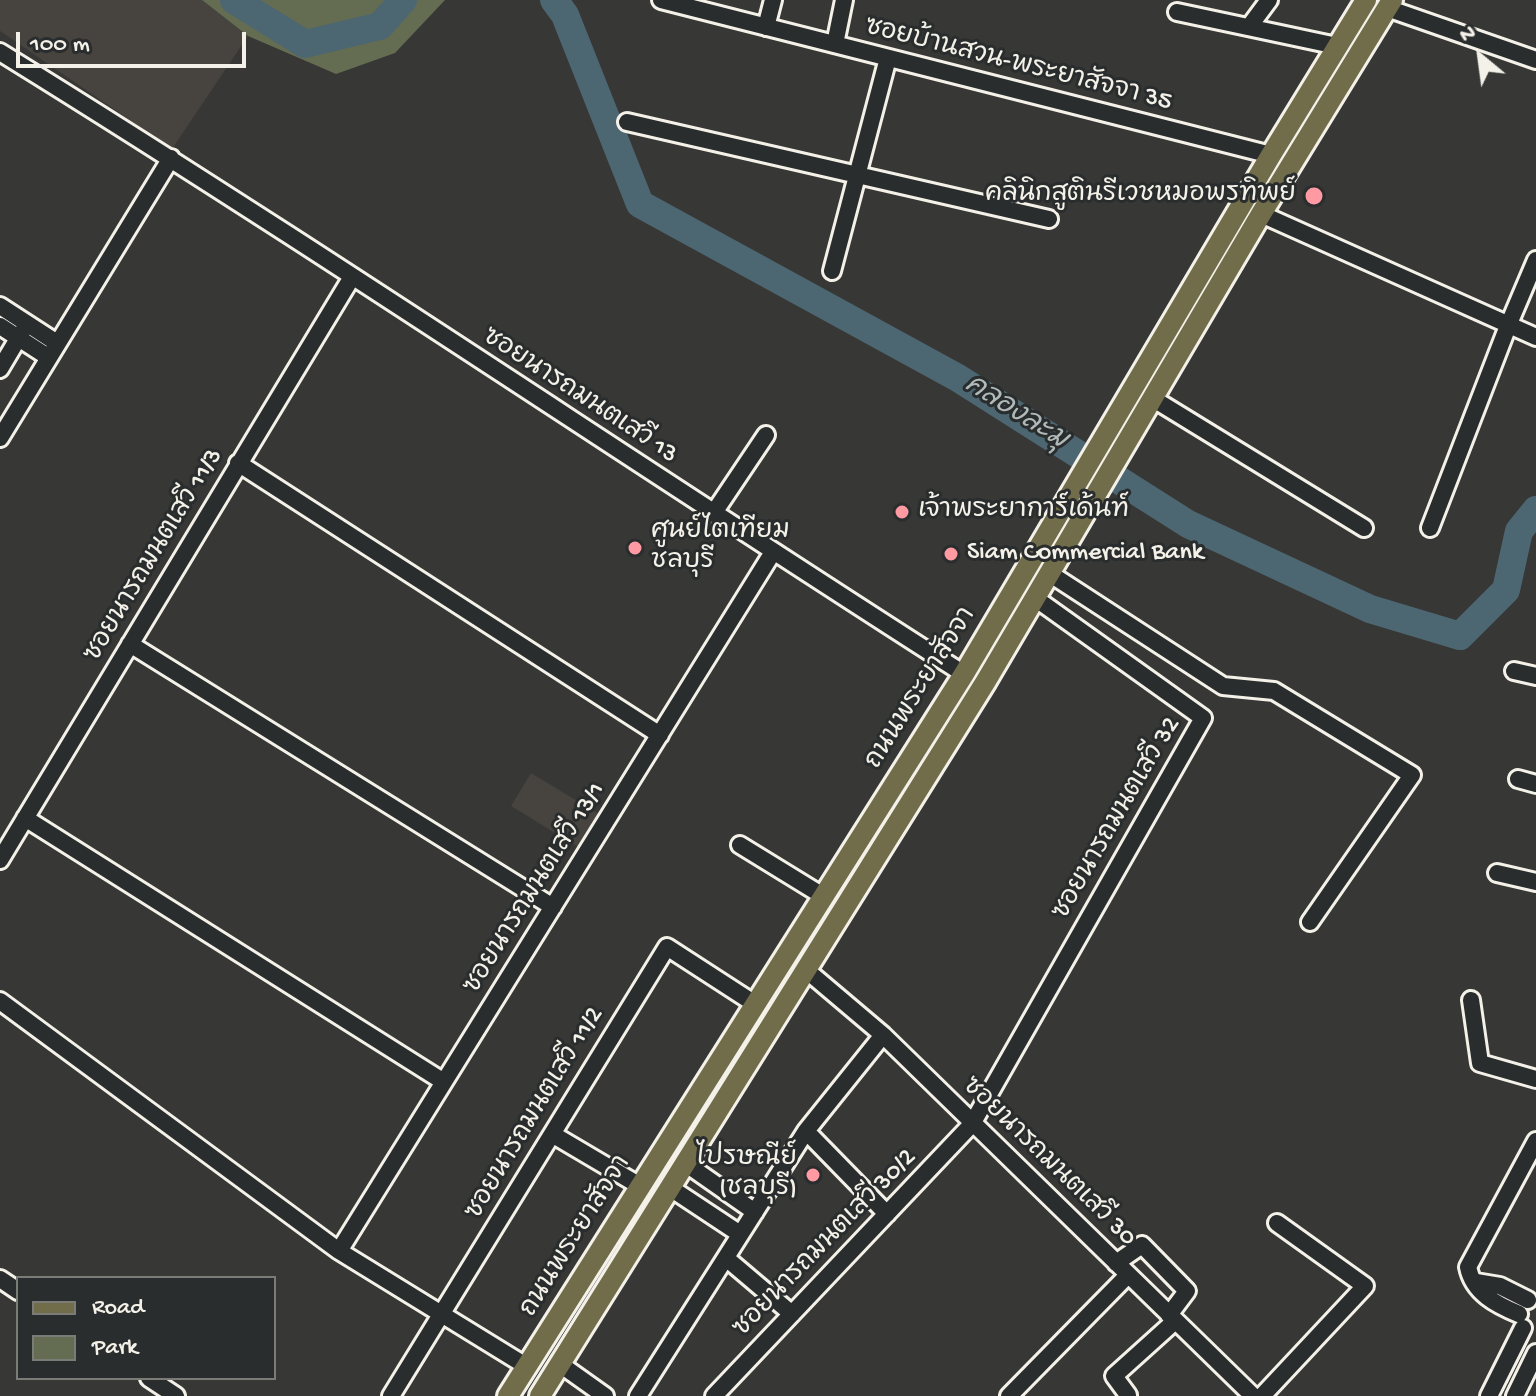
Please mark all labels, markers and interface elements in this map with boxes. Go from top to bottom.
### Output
street label: ซอยบ้านสวน-พระยาสัจจา 35 [861,13,1175,119]
scale bar [20,16,250,66]
north arrow [1440,16,1520,96]
text: N [1456,20,1481,50]
text: 100 m [30,31,90,60]
place label: คลินิกสูตินรีเวชหมอพรทิพย์ [985,180,1296,212]
marker: คลินิกสูตินรีเวชหมอพรทิพย์ [1303,185,1325,207]
street label: ซอยนารถมนตเสวี 13 [475,322,683,472]
water label: คลองละมุ [957,369,1073,459]
street label: ซอยนารถมนตเสวี 11/3 [79,444,231,668]
place label: เจ้าพระยาการ์เด้นท์ [918,496,1129,528]
marker: เจ้าพระยาการ์เด้นท์ [893,503,911,521]
place label: ศูนย์ไตเทียม ชลบุรี [651,517,790,578]
place label: Siam Commercial Bank [967,538,1203,570]
marker: ศูนย์ไตเทียม ชลบุรี [626,539,644,557]
marker: Siam Commercial Bank [942,545,960,563]
street label: ถนนพระยาสัจจา [860,602,984,776]
street label: ซอยนารถมนตเสวี 32 [1047,712,1189,926]
street label: ซอยนารถมนตเสวี 13/1 [458,778,614,1000]
street label: ซอยนารถมนตเสวี 11/2 [460,1002,612,1226]
street label: ซอยนารถมนตเสวี 30 [954,1072,1142,1254]
street label: ซอยนารถมนตเสวี 30/2 [728,1143,924,1345]
place label: ไปรษณีย์ (ชลบุรี) [696,1144,797,1206]
street label: ถนนพระยาสัจจา [515,1150,639,1324]
marker: ไปรษณีย์ (ชลบุรี) [804,1166,822,1184]
legend [16,1276,276,1380]
text: Road [92,1294,144,1323]
text: Park [92,1334,138,1363]

